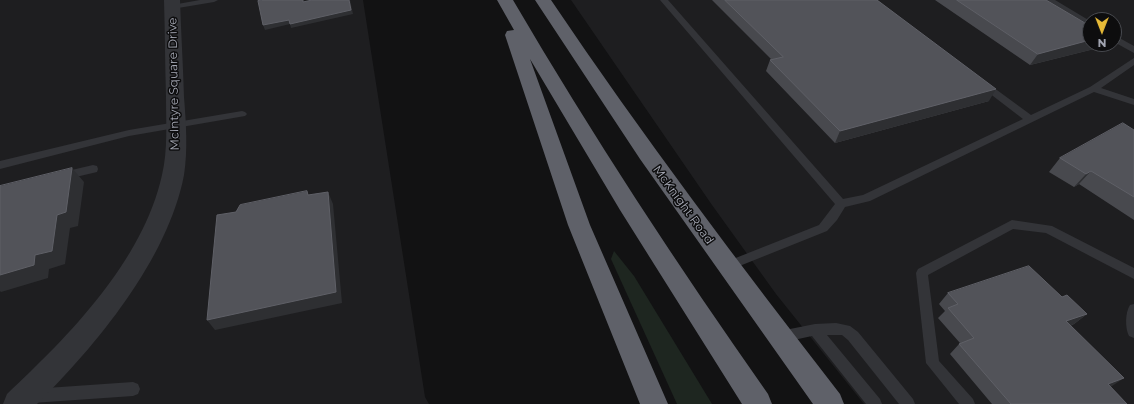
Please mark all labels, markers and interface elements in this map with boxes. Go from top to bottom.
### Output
north arrow [1082,12,1122,52]
street label: McIntyre Square Drive [166,17,182,151]
text: N [1098,36,1106,50]
street label: McKnight Road [650,163,716,247]

